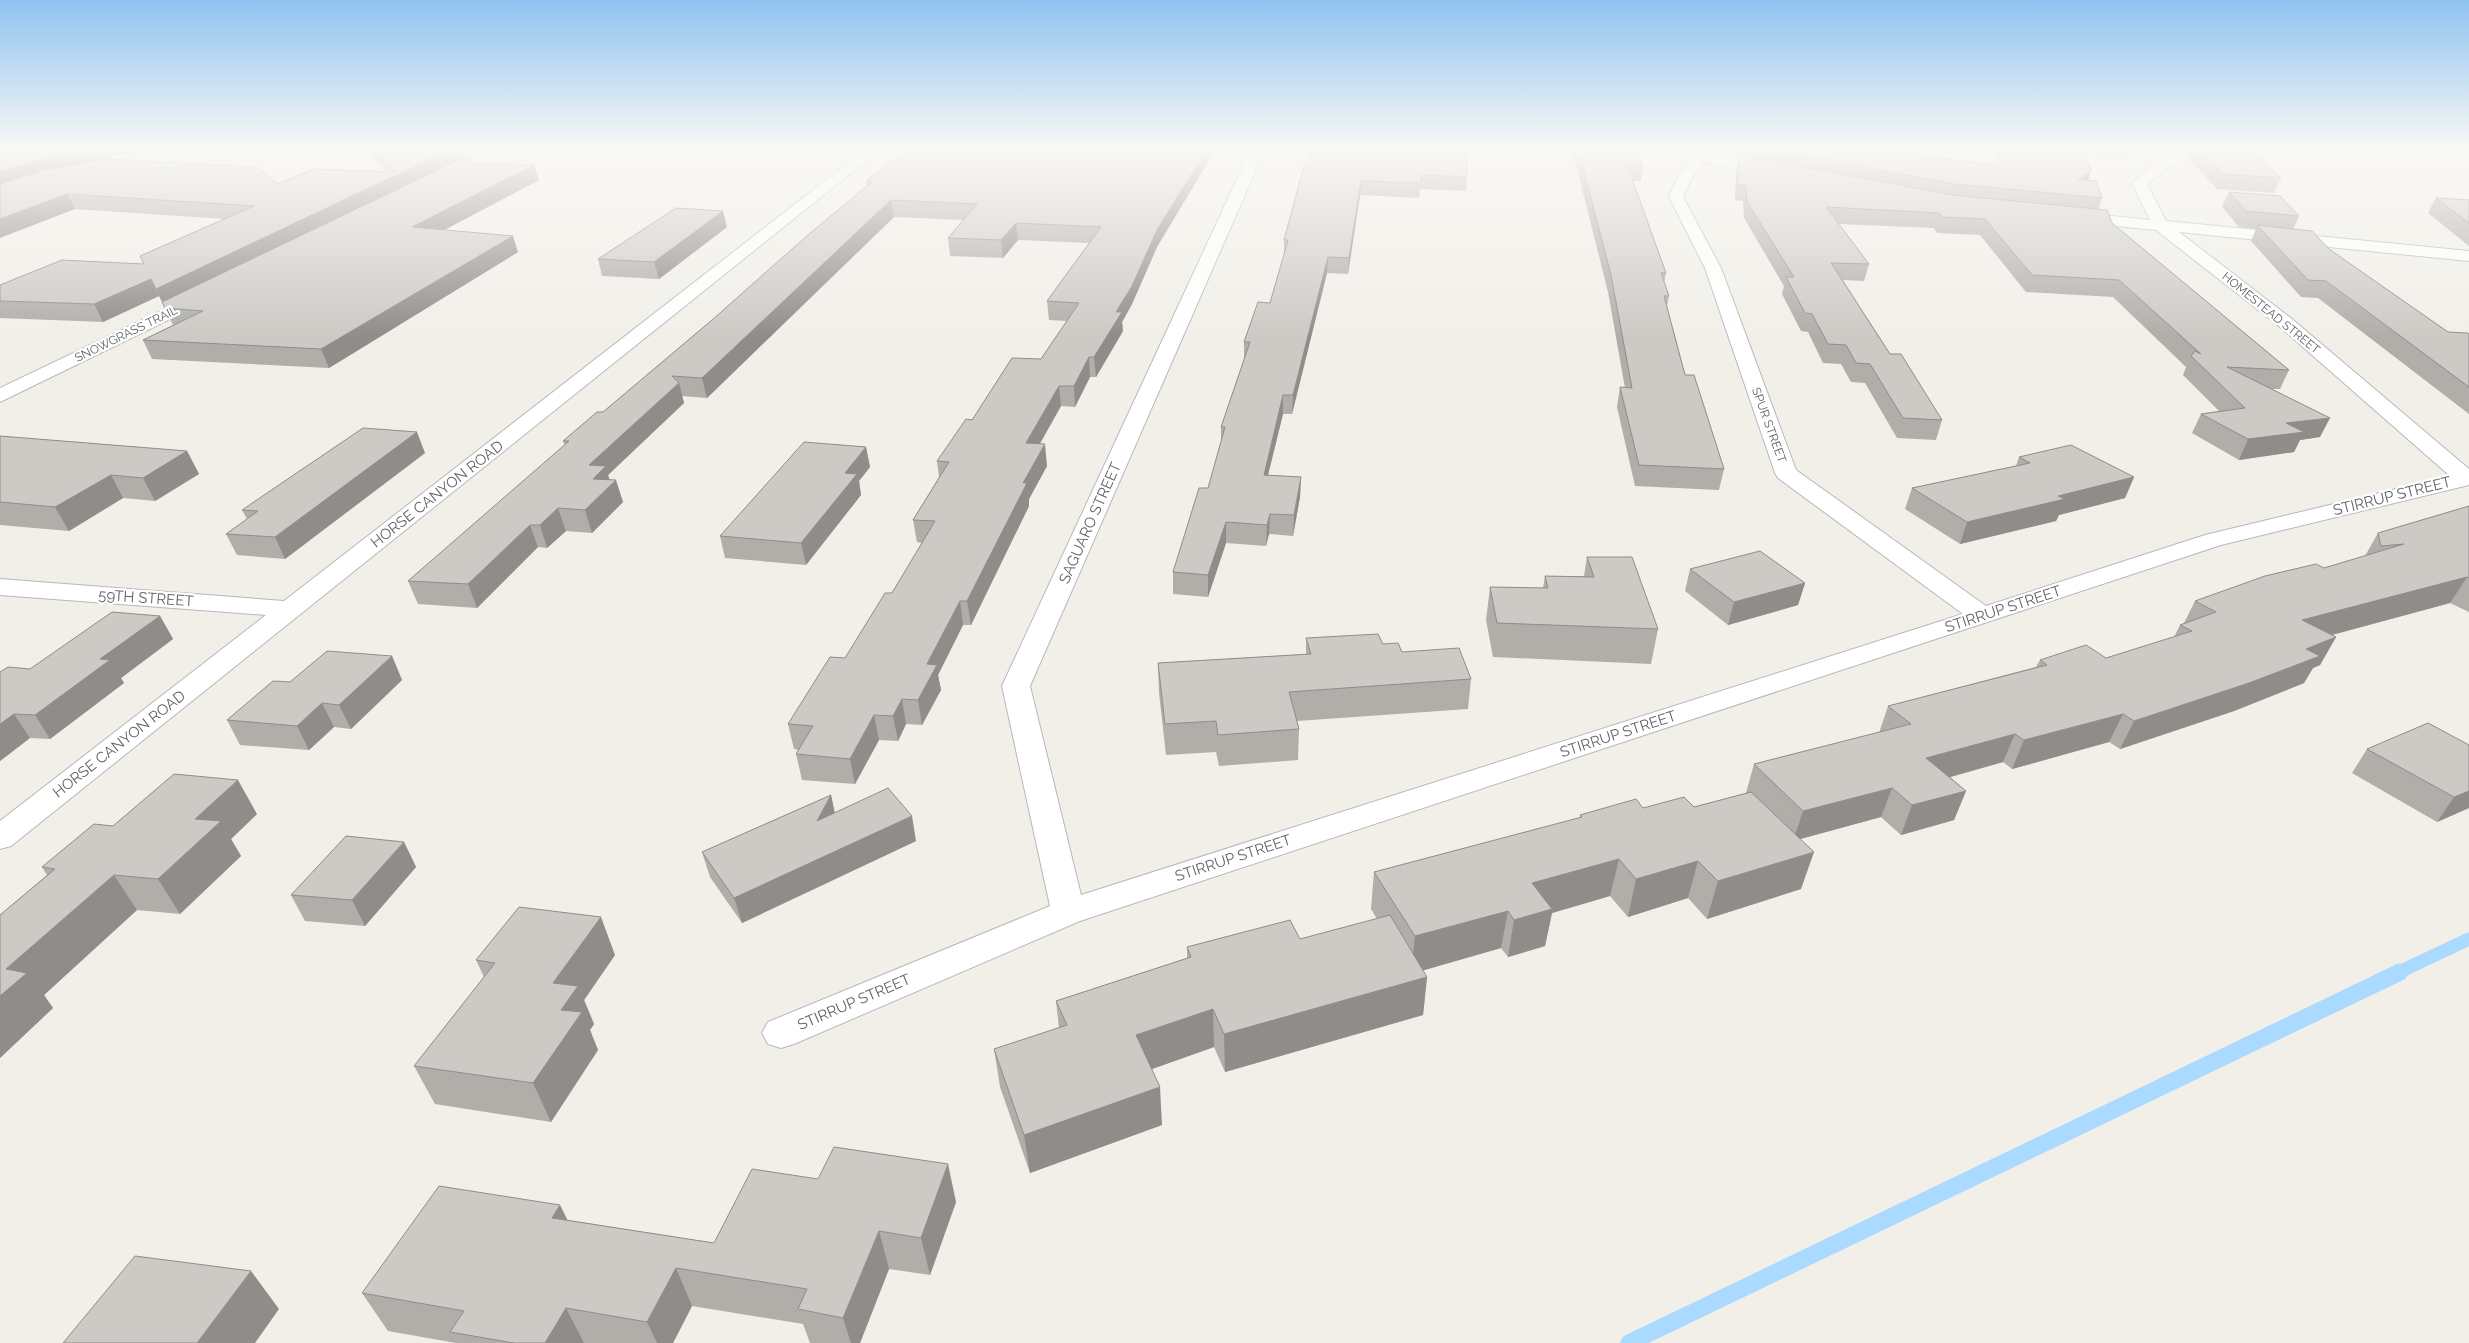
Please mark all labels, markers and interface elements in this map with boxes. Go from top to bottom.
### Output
street label: HOMESTEAD STREET [2219,269,2323,357]
street label: SNOWGRASS TRAIL [72,303,180,365]
street label: SPUR STREET [1749,385,1789,465]
street label: HORSE CANYON ROAD [367,436,507,551]
street label: SAGUARO STREET [1055,460,1125,586]
street label: STIRRUP STREET [2331,473,2453,519]
street label: STIRRUP STREET [1943,582,2063,636]
street label: 59TH STREET [98,586,194,610]
street label: HORSE CANYON ROAD [49,686,189,801]
street label: STIRRUP STREET [1558,707,1678,761]
street label: STIRRUP STREET [1173,831,1293,885]
street label: STIRRUP STREET [795,970,913,1034]

